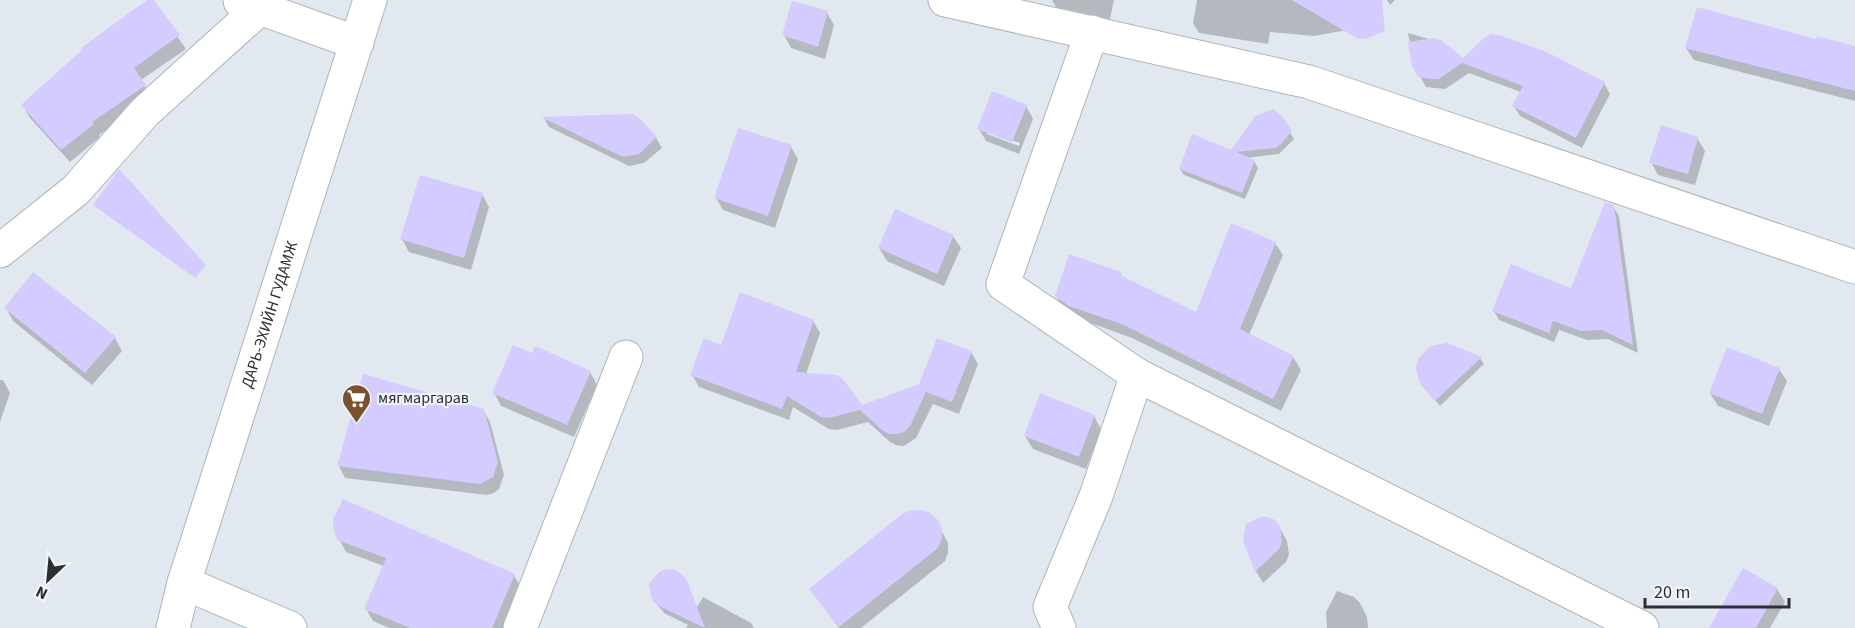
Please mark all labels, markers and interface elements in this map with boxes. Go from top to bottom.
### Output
street label: ДАРЬ-ЭХИЙН ГУДАМЖ [236,238,304,391]
supermarket icon: мягмаргарав [341,382,373,424]
place label: мягмаргарав [378,387,469,409]
north arrow [18,550,78,610]
scale bar [1645,571,1789,609]
text: N [32,580,51,605]
text: 20 m [1654,580,1690,605]

